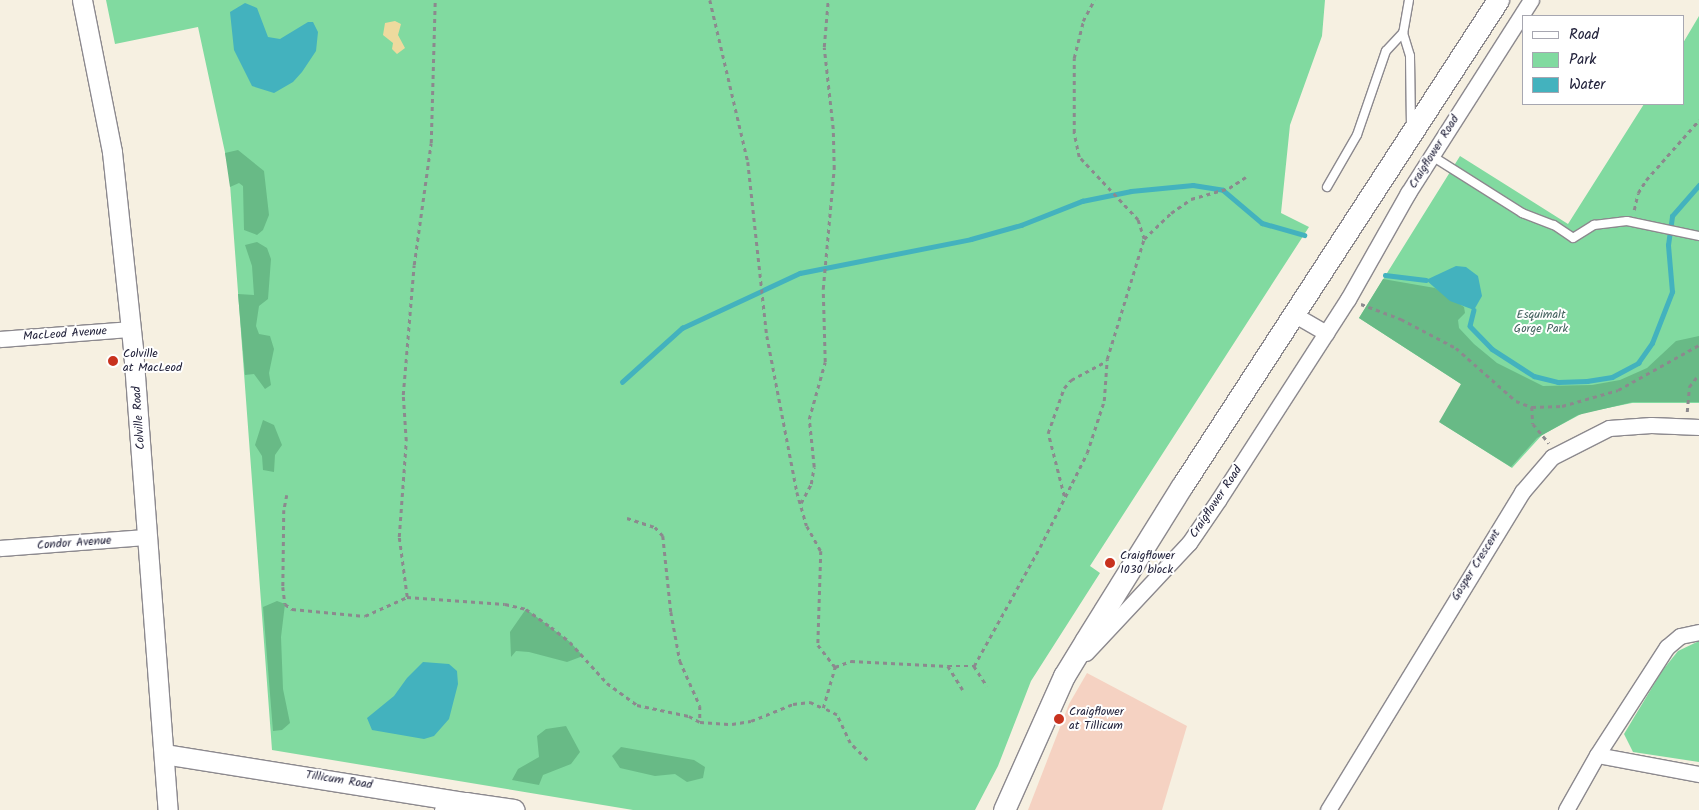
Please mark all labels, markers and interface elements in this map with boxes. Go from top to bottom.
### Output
legend [1522,15,1684,105]
text: Road [1569,23,1599,47]
text: Park [1569,48,1596,72]
text: Water [1569,73,1605,97]
street label: Craigflower Road [1406,113,1462,191]
park label: Esquimalt Gorge Park [1514,308,1568,336]
street label: MacLeod Avenue [23,324,107,344]
place label: Colville at MacLeod [123,347,182,375]
marker: Colville at MacLeod [107,355,119,367]
street label: Colville Road [130,386,148,450]
street label: Craigflower Road [1187,463,1245,541]
street label: Gosper Crescent [1448,527,1504,603]
street label: Condor Avenue [36,533,112,553]
place label: Craigflower 1030 block [1120,549,1175,577]
marker: Craigflower 1030 block [1104,557,1116,569]
place label: Craigflower at Tillicum [1069,705,1124,733]
marker: Craigflower at Tillicum [1053,713,1065,725]
street label: Tillicum Road [305,768,373,792]

